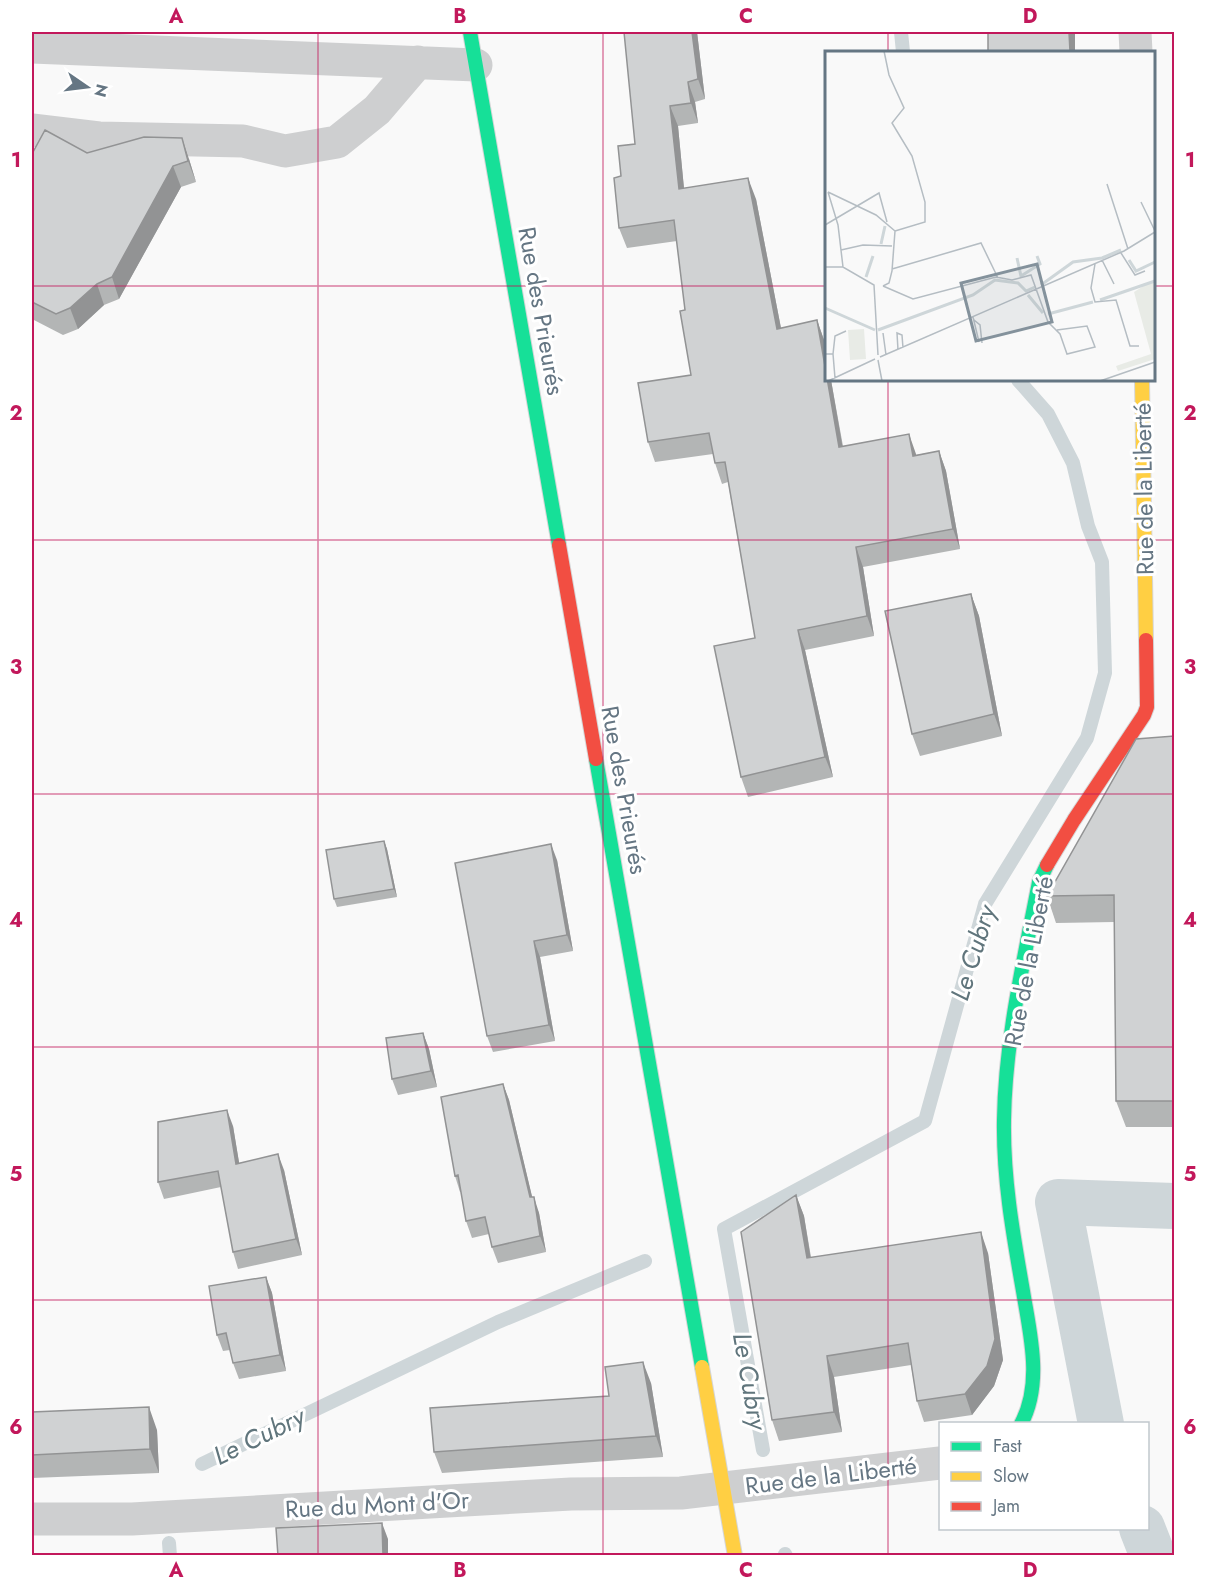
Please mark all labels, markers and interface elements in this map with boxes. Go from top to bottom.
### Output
text: A [168,2,184,31]
text: B [453,2,467,31]
text: C [739,2,753,31]
text: D [1023,2,1037,31]
inset map [825,51,1155,381]
north arrow [57,57,117,117]
text: N [88,82,114,99]
text: 1 [11,146,21,175]
text: 1 [1185,146,1195,175]
street label: Rue des Prieurés [509,224,574,398]
text: 2 [9,399,23,428]
text: 2 [1183,399,1197,428]
street label: Rue de la Liberté [1124,402,1163,576]
text: 3 [10,653,22,682]
text: 3 [1184,653,1196,682]
street label: Rue des Prieurés [592,703,657,877]
street label: Rue de la Liberté [995,873,1062,1049]
water label: Le Cubry [941,899,1006,1005]
text: 4 [9,906,23,935]
text: 4 [1183,906,1197,935]
text: 5 [10,1160,23,1189]
text: 5 [1184,1160,1197,1189]
water label: Le Cubry [723,1330,778,1434]
water label: Le Cubry [207,1397,313,1474]
text: 6 [9,1413,23,1442]
text: 6 [1183,1413,1197,1442]
legend [939,1422,1149,1530]
text: Fast [993,1433,1022,1459]
street label: Rue de la Liberté [743,1448,919,1503]
text: Slow [993,1463,1030,1489]
street label: Rue du Mont d'Or [284,1482,471,1527]
text: Jam [991,1493,1020,1519]
text: A [168,1556,184,1585]
text: B [453,1556,467,1585]
text: C [739,1556,753,1585]
text: D [1023,1556,1037,1585]

